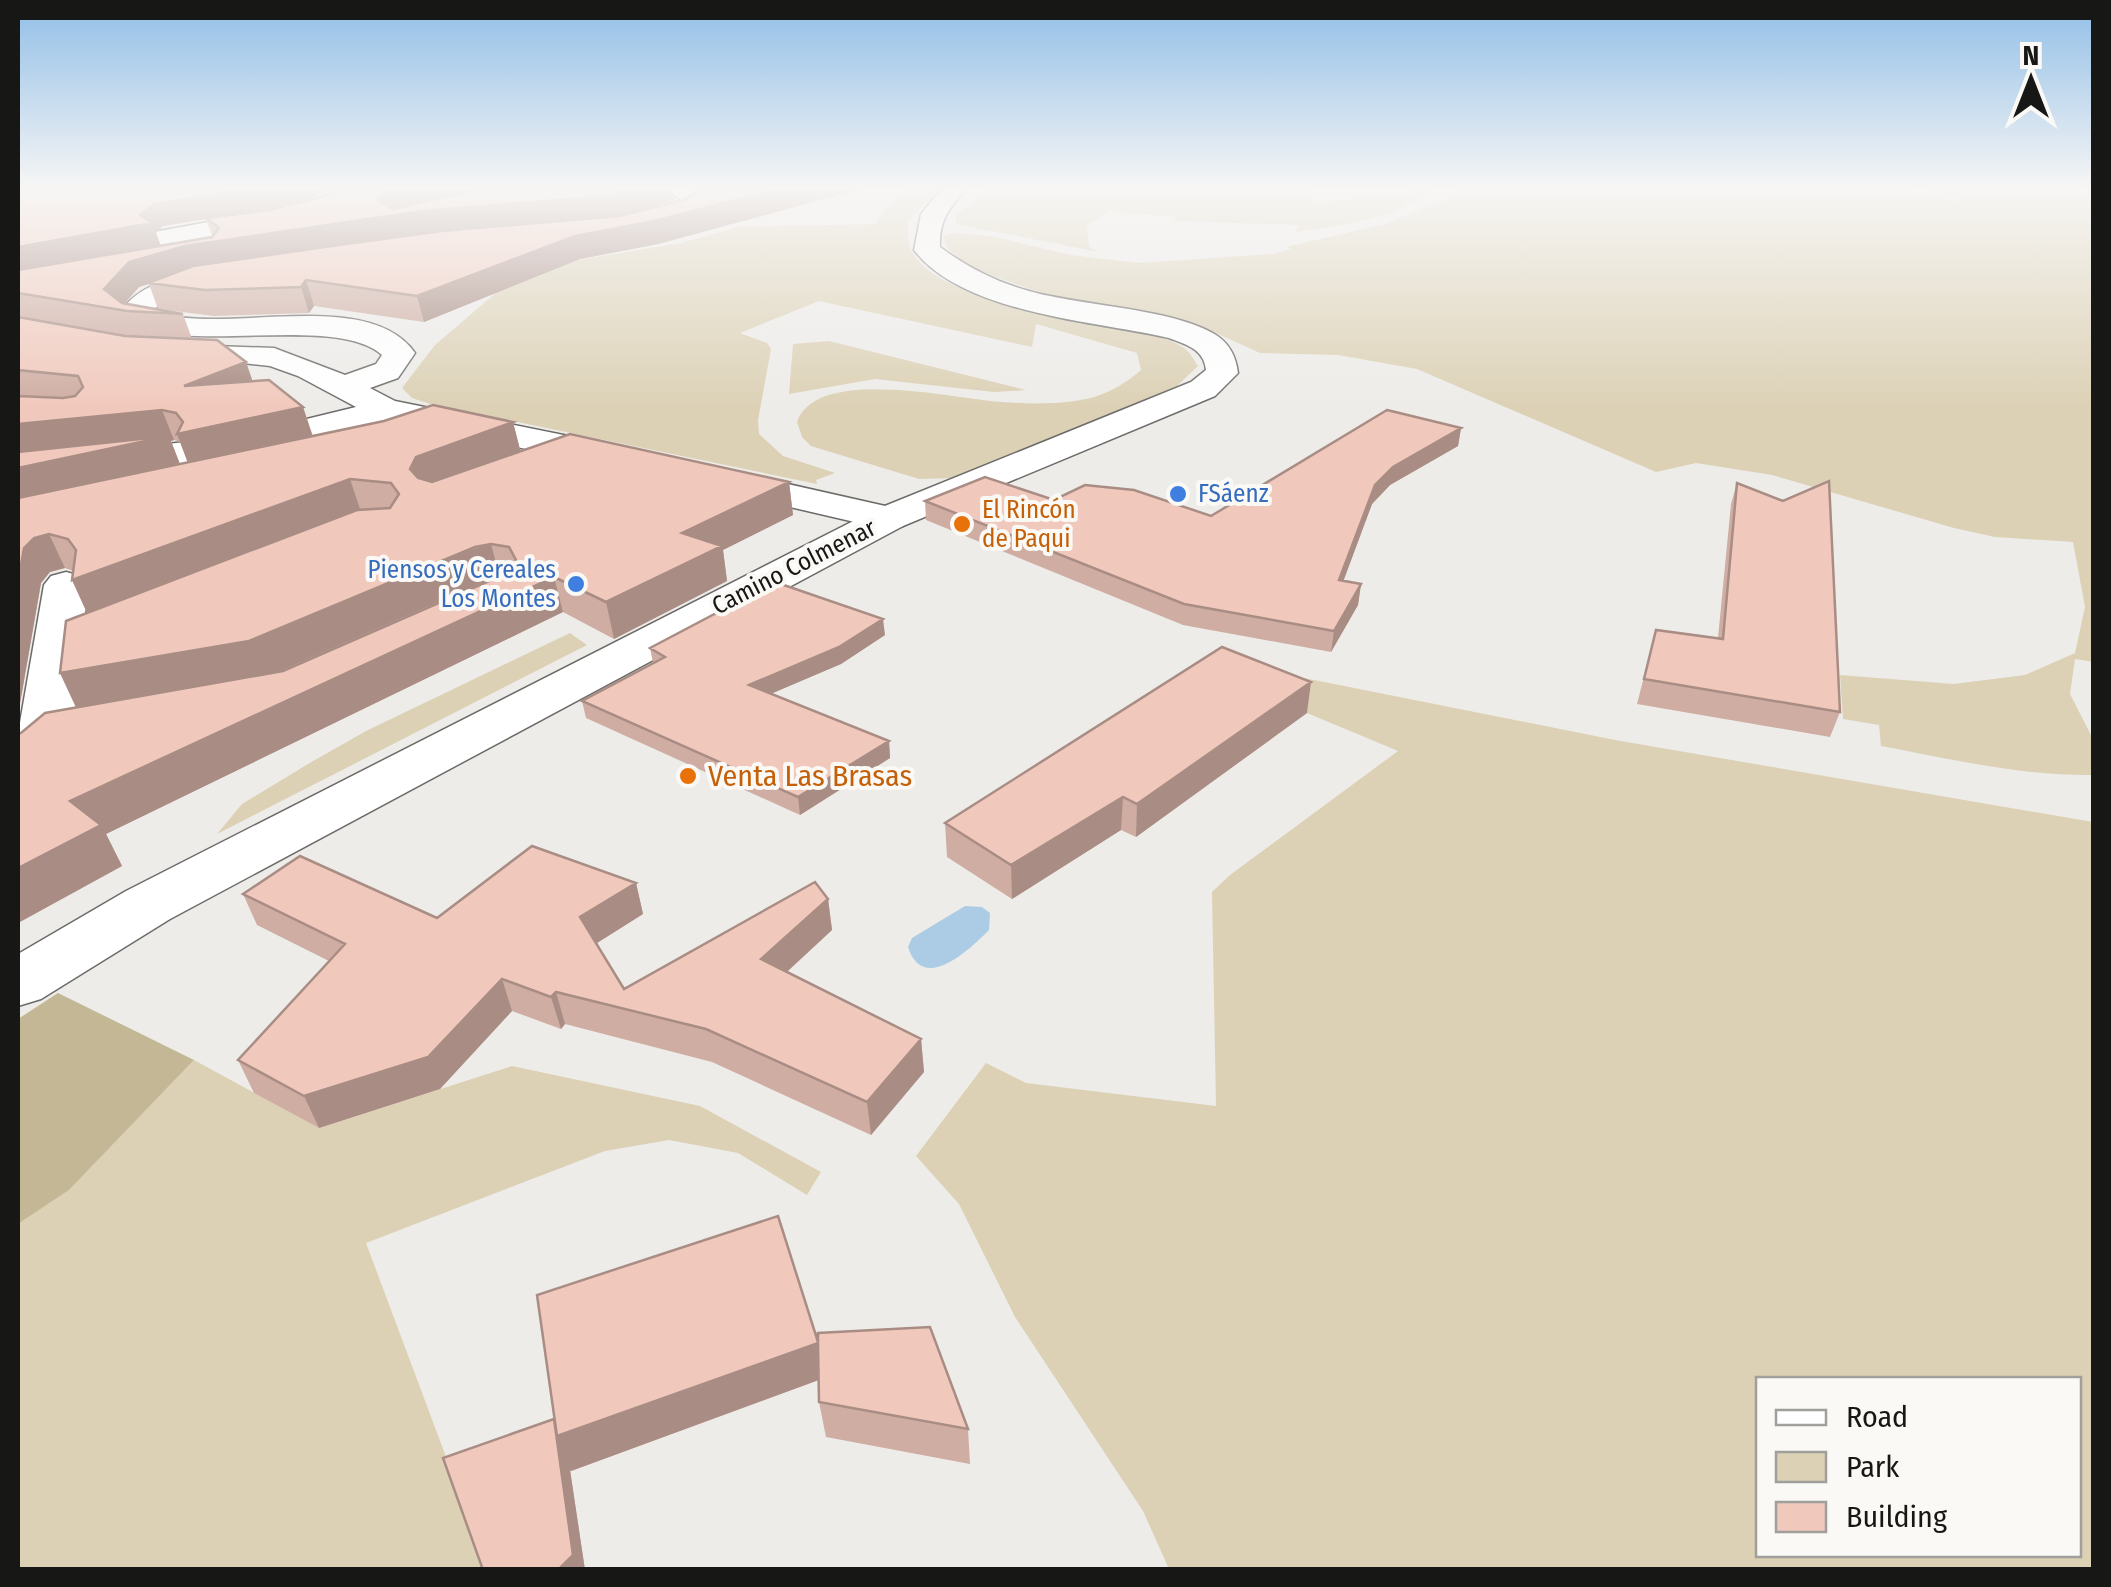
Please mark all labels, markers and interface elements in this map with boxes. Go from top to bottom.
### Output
north arrow [1981,30,2081,130]
text: N [2023,39,2039,72]
place label: FSáenz [1198,479,1269,509]
marker: FSáenz [1167,483,1189,505]
place label: El Rincón de Paqui [982,495,1076,554]
street label: Camino Colmenar [707,513,881,621]
marker: El Rincón de Paqui [951,513,973,535]
place label: Piensos y Cereales Los Montes [367,555,556,614]
marker: Piensos y Cereales Los Montes [565,573,587,595]
place label: Venta Las Brasas [708,758,912,794]
marker: Venta Las Brasas [677,765,699,787]
legend [1756,1377,2081,1557]
text: Road [1846,1399,1908,1435]
text: Park [1846,1449,1899,1485]
text: Building [1846,1499,1948,1535]

